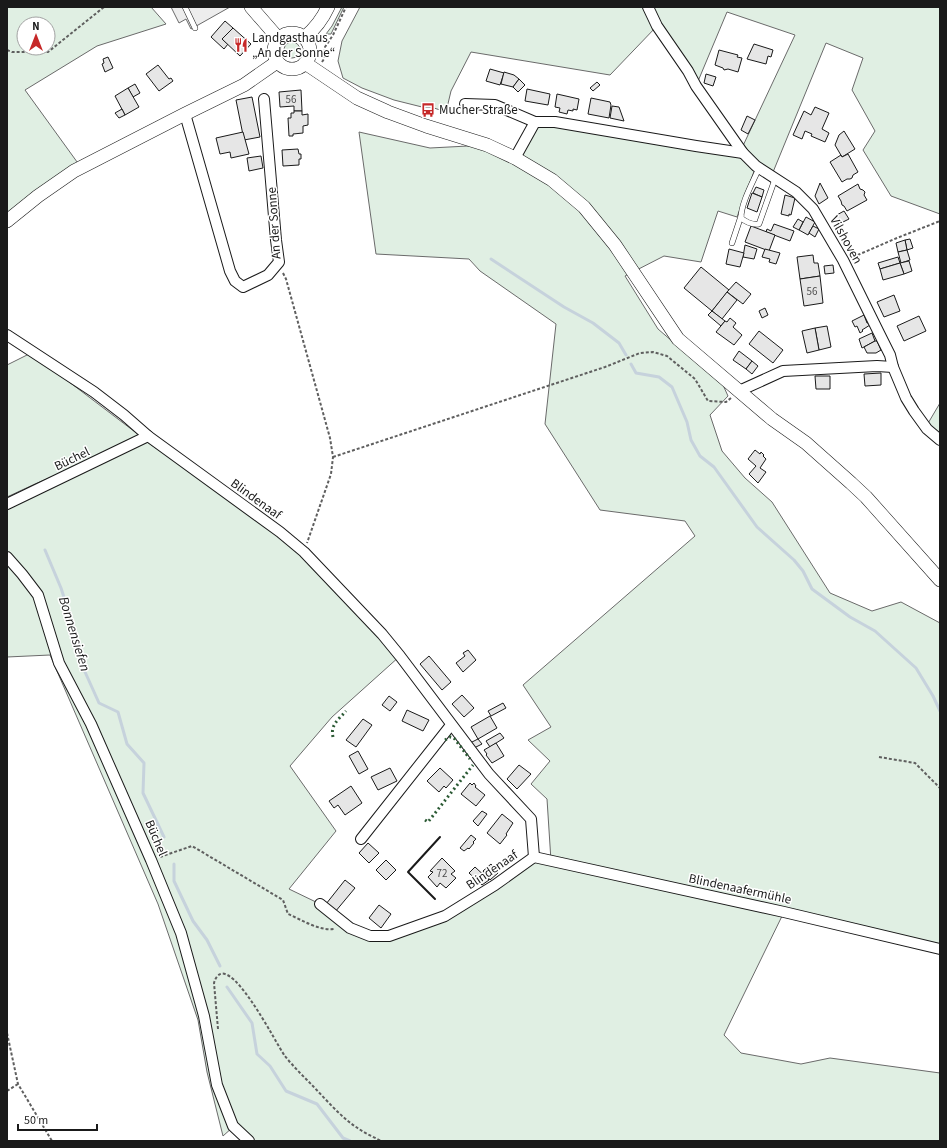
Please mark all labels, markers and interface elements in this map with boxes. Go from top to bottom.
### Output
north arrow [16,16,56,56]
text: N [32,19,40,34]
place label: Landgasthaus „An der Sonne“ [252,29,335,62]
restaurant icon: Landgasthaus „An der Sonne“ [233,37,249,53]
house number: 56 [286,92,297,107]
place label: Mucher Straße [439,101,518,119]
bus stop icon: Mucher Straße [420,102,436,118]
street label: An der Sonne [263,186,285,260]
street label: Vilshoven [825,213,867,267]
house number: 56 [807,284,818,299]
street label: Büchel [51,443,93,475]
street label: Blindenaaf [227,474,286,524]
water label: Bonnensiefen [53,594,95,674]
street label: Büchel [140,817,172,859]
street label: Blindenaaf [463,845,522,894]
house number: 72 [437,866,447,881]
street label: Blindenaafermühle [687,869,793,909]
scale bar [18,1106,97,1132]
text: 50 m [24,1112,48,1129]

